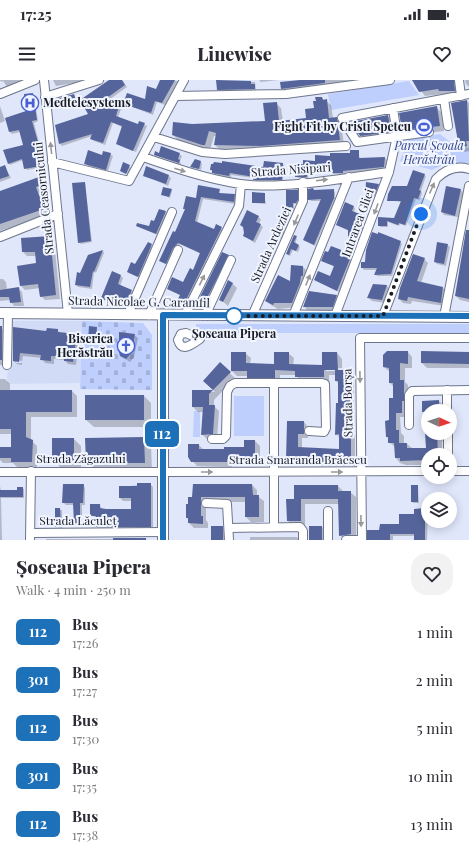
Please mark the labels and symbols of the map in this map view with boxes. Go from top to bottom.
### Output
hospital icon: Medtelesystems [20,93,40,113]
place label: Medtelesystems [43,94,131,110]
sports icon: Fight Fit by Cristi Spetcu [414,117,434,137]
place label: Fight Fit by Cristi Spetcu [274,118,412,134]
park label: Parcul Școala Herăstrău [393,137,464,167]
street label: Strada Ceasornicului [29,141,57,255]
one-way arrow [47,142,54,154]
street label: Strada Nisipari [250,158,332,180]
one-way arrow [174,167,186,173]
one-way arrow [316,177,328,183]
one-way arrow [429,182,435,194]
street label: Intrarea Gliei [337,186,377,259]
street label: Strada Ardeziei [246,203,294,285]
one-way arrow [372,203,378,215]
your location [411,204,431,224]
one-way arrow [292,214,299,226]
one-way arrow [199,274,205,286]
one-way arrow [305,274,311,286]
street label: Strada Nicolae G. Caramfil [68,292,211,310]
marker: Șoseaua Pipera [225,307,243,325]
place label: Șoseaua Pipera [192,325,277,341]
place label: Biserica Herăstrău [57,330,114,360]
church icon: Biserica Herăstrău [116,336,136,356]
street label: Strada Borșa [338,369,356,437]
one-way arrow [357,371,363,384]
north arrow [421,404,457,440]
line badge: 112 [139,421,185,447]
street label: Strada Zăgazului [36,450,126,466]
street label: Strada Smaranda Brăescu [229,451,367,467]
one-way arrow [201,469,214,475]
one-way arrow [331,469,344,475]
street label: Strada Lăculeț [39,512,117,528]
one-way arrow [358,515,364,528]

